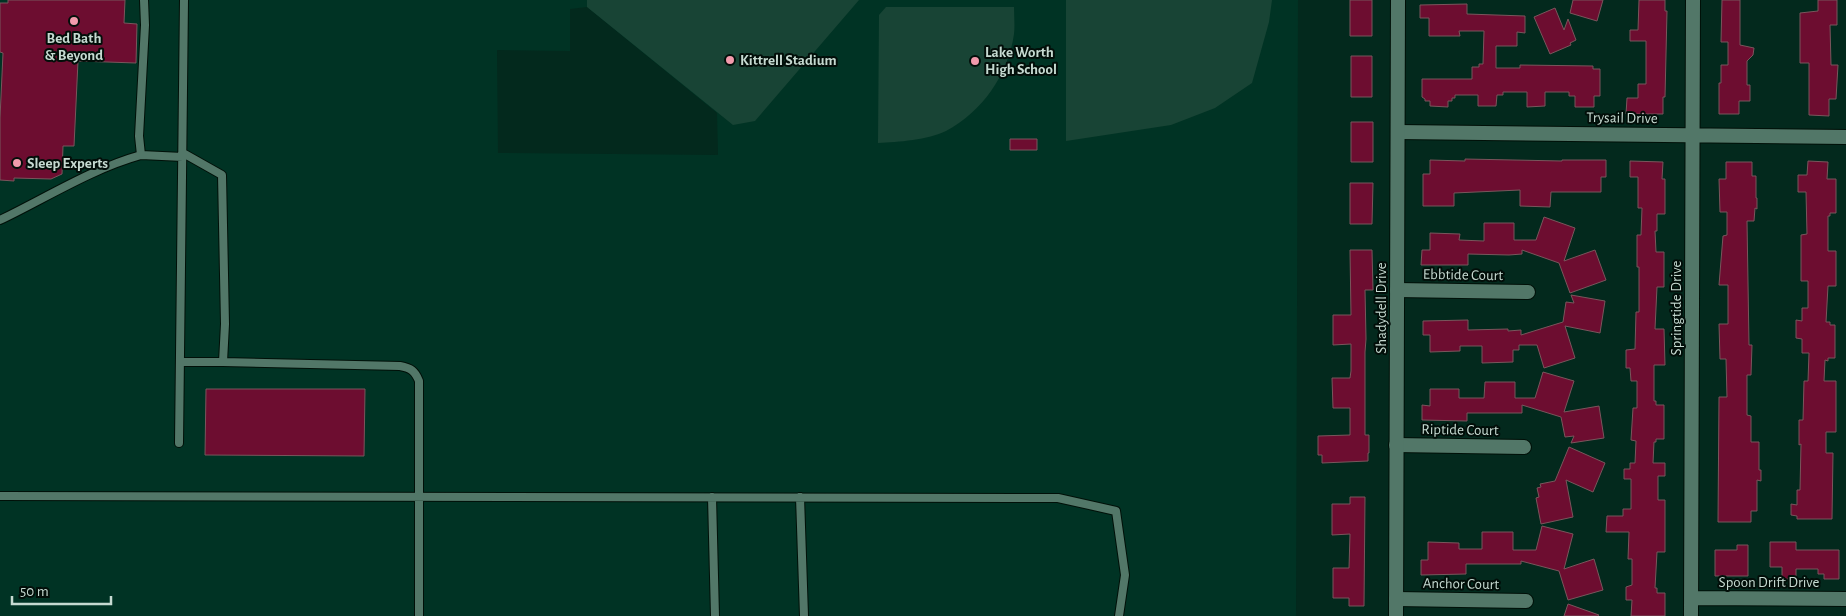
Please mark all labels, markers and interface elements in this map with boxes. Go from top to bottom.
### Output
marker: Bed Bath & Beyond [68,15,80,27]
place label: Bed Bath & Beyond [45,31,103,63]
place label: Lake Worth High School [985,45,1057,77]
place label: Kittrell Stadium [740,53,837,68]
marker: Kittrell Stadium [724,54,736,66]
marker: Lake Worth High School [969,55,981,67]
street label: Trysail Drive [1586,110,1658,126]
place label: Sleep Experts [27,156,108,171]
marker: Sleep Experts [11,157,23,169]
street label: Springtide Drive [1669,260,1684,355]
street label: Shadydell Drive [1374,262,1389,354]
street label: Ebbtide Court [1423,267,1503,283]
street label: Riptide Court [1421,422,1499,438]
scale bar [12,574,111,606]
street label: Spoon Drift Drive [1719,575,1819,590]
street label: Anchor Court [1423,576,1500,592]
text: 50 m [20,584,49,599]

